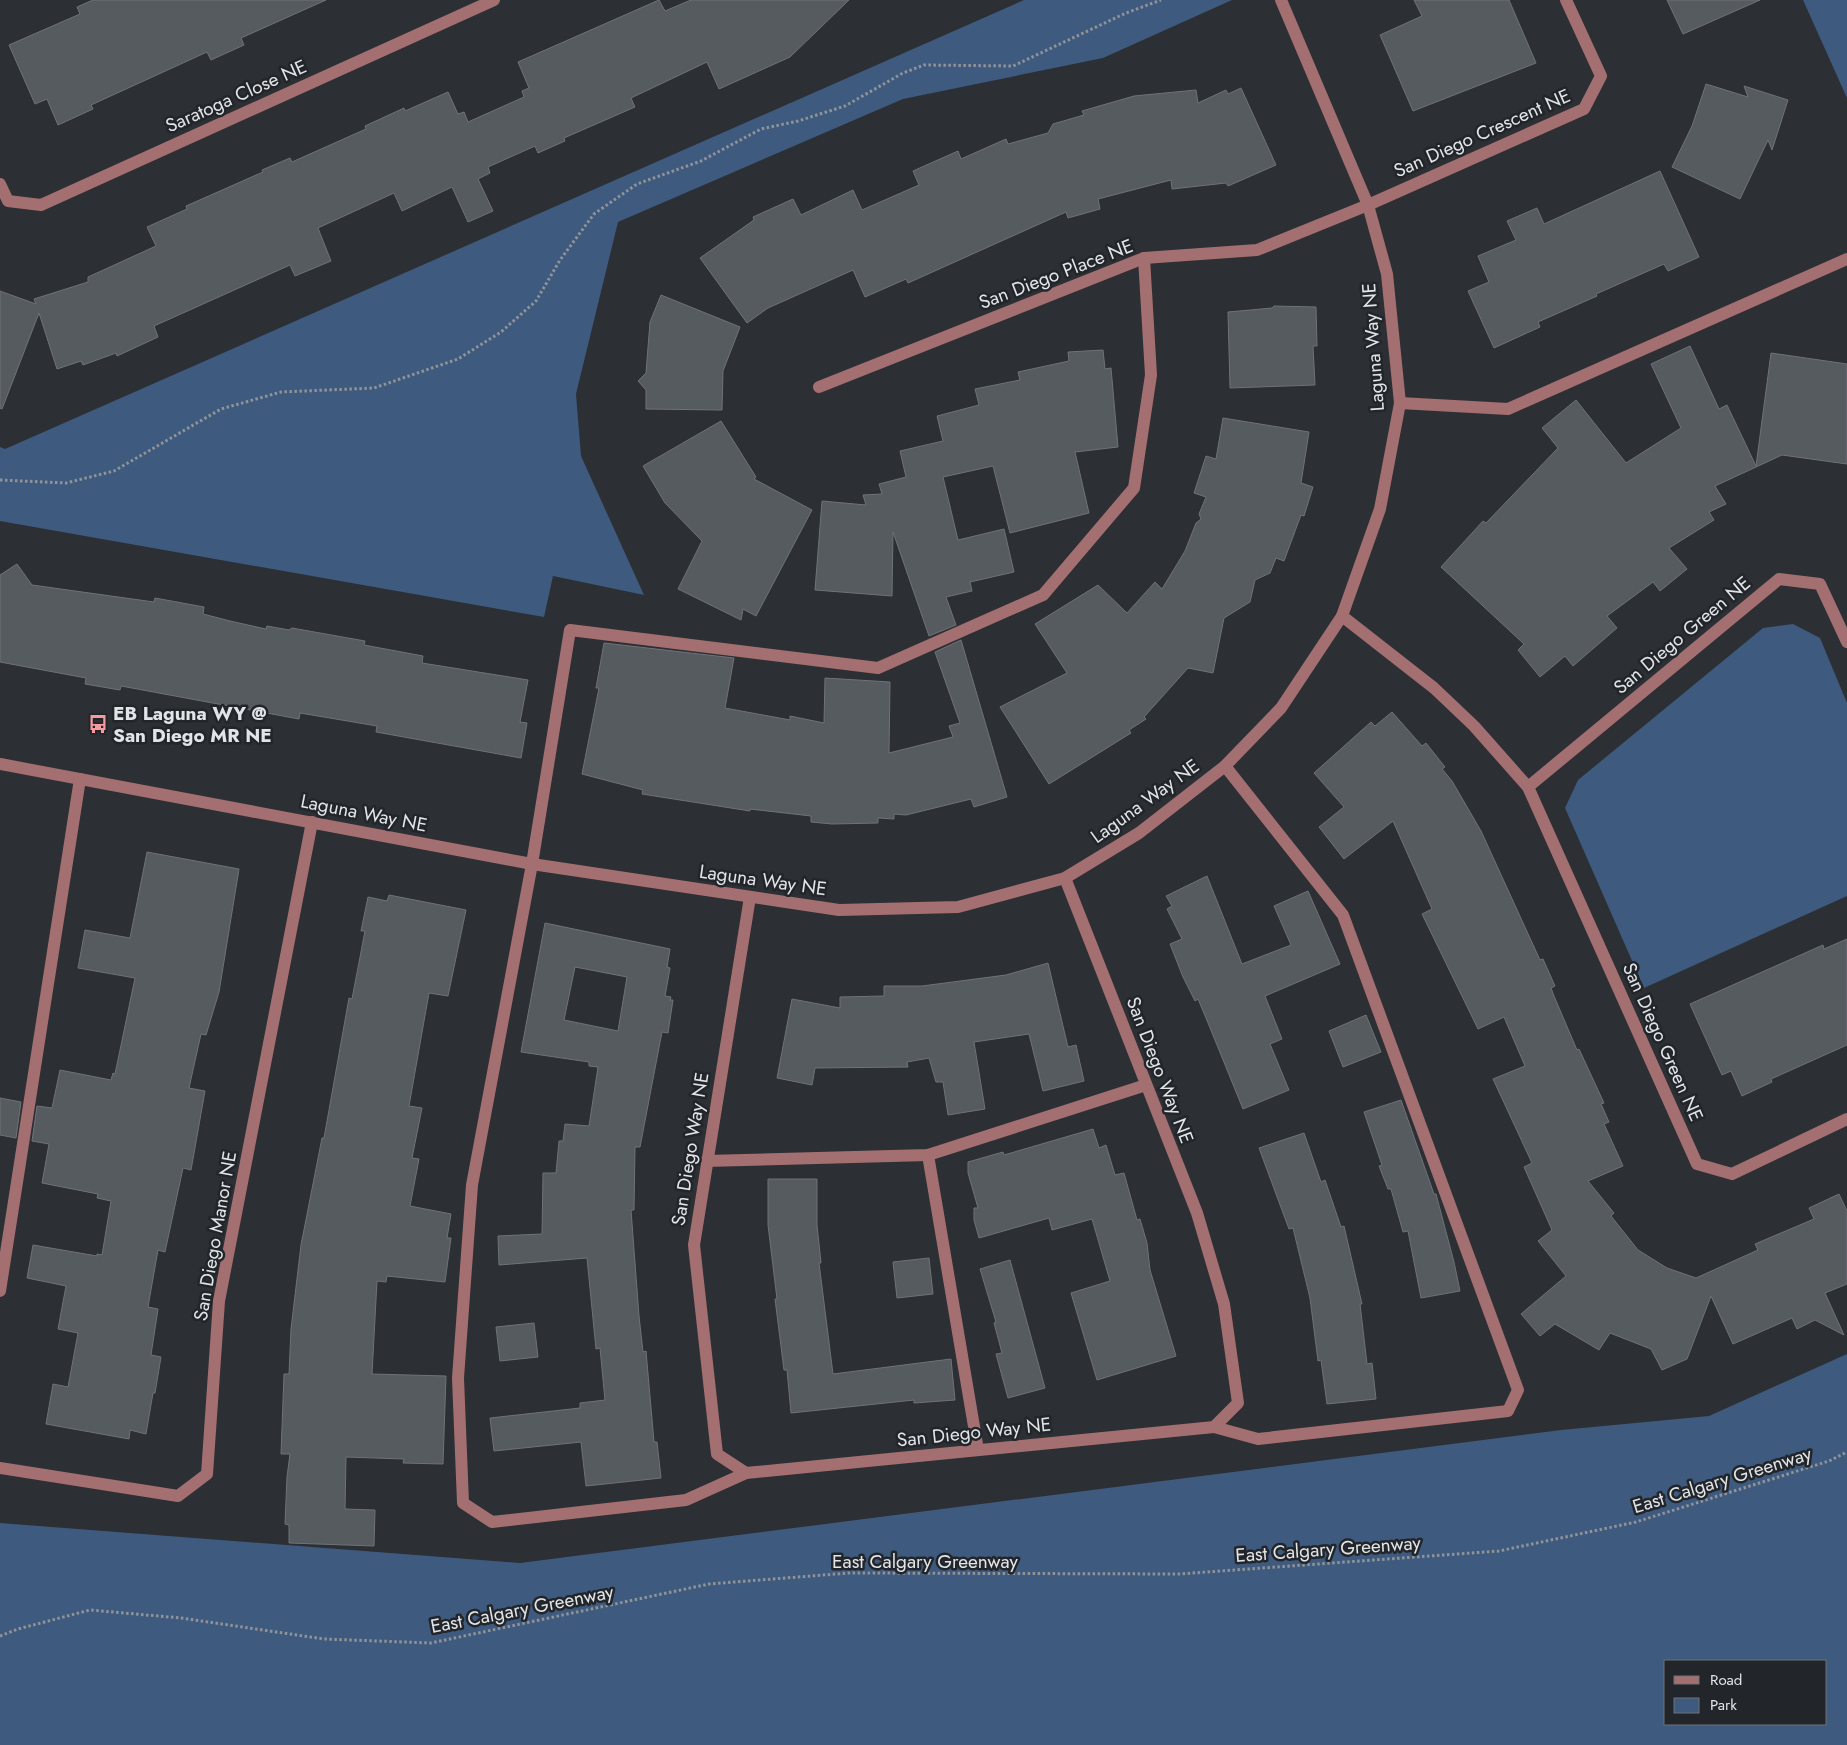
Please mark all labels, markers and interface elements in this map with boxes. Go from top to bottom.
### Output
street label: Saratoga Close NE [161,53,311,139]
street label: San Diego Crescent NE [1389,82,1575,184]
street label: San Diego Place NE [975,232,1137,316]
street label: Laguna Way NE [1355,282,1391,412]
street label: San Diego Green NE [1608,570,1756,700]
place label: EB Laguna WY @ San Diego MR NE [113,700,272,749]
bus stop icon: EB Laguna WY @ San Diego MR NE [87,713,109,735]
street label: Laguna Way NE [1085,752,1205,850]
street label: Laguna Way NE [298,787,430,839]
street label: Laguna Way NE [697,858,829,902]
street label: San Diego Green NE [1616,958,1710,1126]
street label: San Diego Way NE [1120,993,1200,1147]
street label: San Diego Way NE [665,1070,715,1228]
street label: San Diego Manor NE [187,1149,243,1323]
street label: San Diego Way NE [896,1410,1052,1454]
street label: East Calgary Greenway [1629,1440,1815,1520]
street label: East Calgary Greenway [1234,1529,1422,1569]
street label: East Calgary Greenway [832,1548,1019,1575]
street label: East Calgary Greenway [428,1578,616,1640]
legend [1664,1660,1827,1725]
text: Road [1710,1669,1742,1691]
text: Park [1710,1694,1737,1716]

